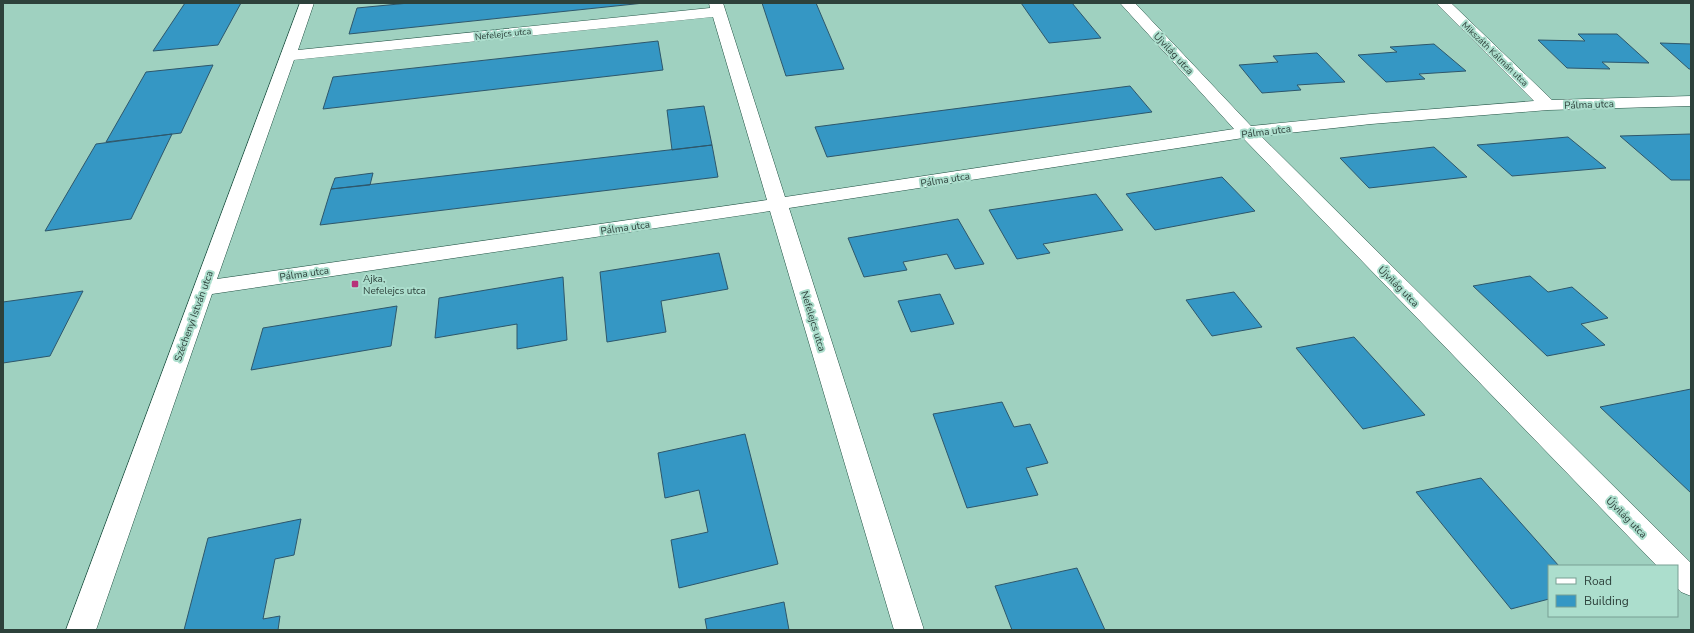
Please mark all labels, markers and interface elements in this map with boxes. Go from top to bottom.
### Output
street label: Mikszáth Kálmán utca [1459,19,1531,89]
street label: Nefelejcs utca [474,25,532,43]
street label: Újvilág utca [1150,30,1196,78]
street label: Pálma utca [1564,97,1614,113]
street label: Pálma utca [1241,122,1292,142]
street label: Pálma utca [920,169,971,191]
street label: Pálma utca [600,218,651,238]
street label: Újvilág utca [1375,263,1422,310]
street label: Pálma utca [279,264,330,284]
street label: Széchenyi István utca [171,269,217,364]
place label: Ajka, Nefelejcs utca [363,272,426,298]
marker: Ajka, Nefelejcs utca [350,279,360,289]
street label: Nefelejcs utca [797,289,829,353]
street label: Újvilág utca [1603,494,1650,541]
legend [1548,565,1678,617]
text: Road [1584,573,1612,589]
text: Building [1584,593,1629,609]

